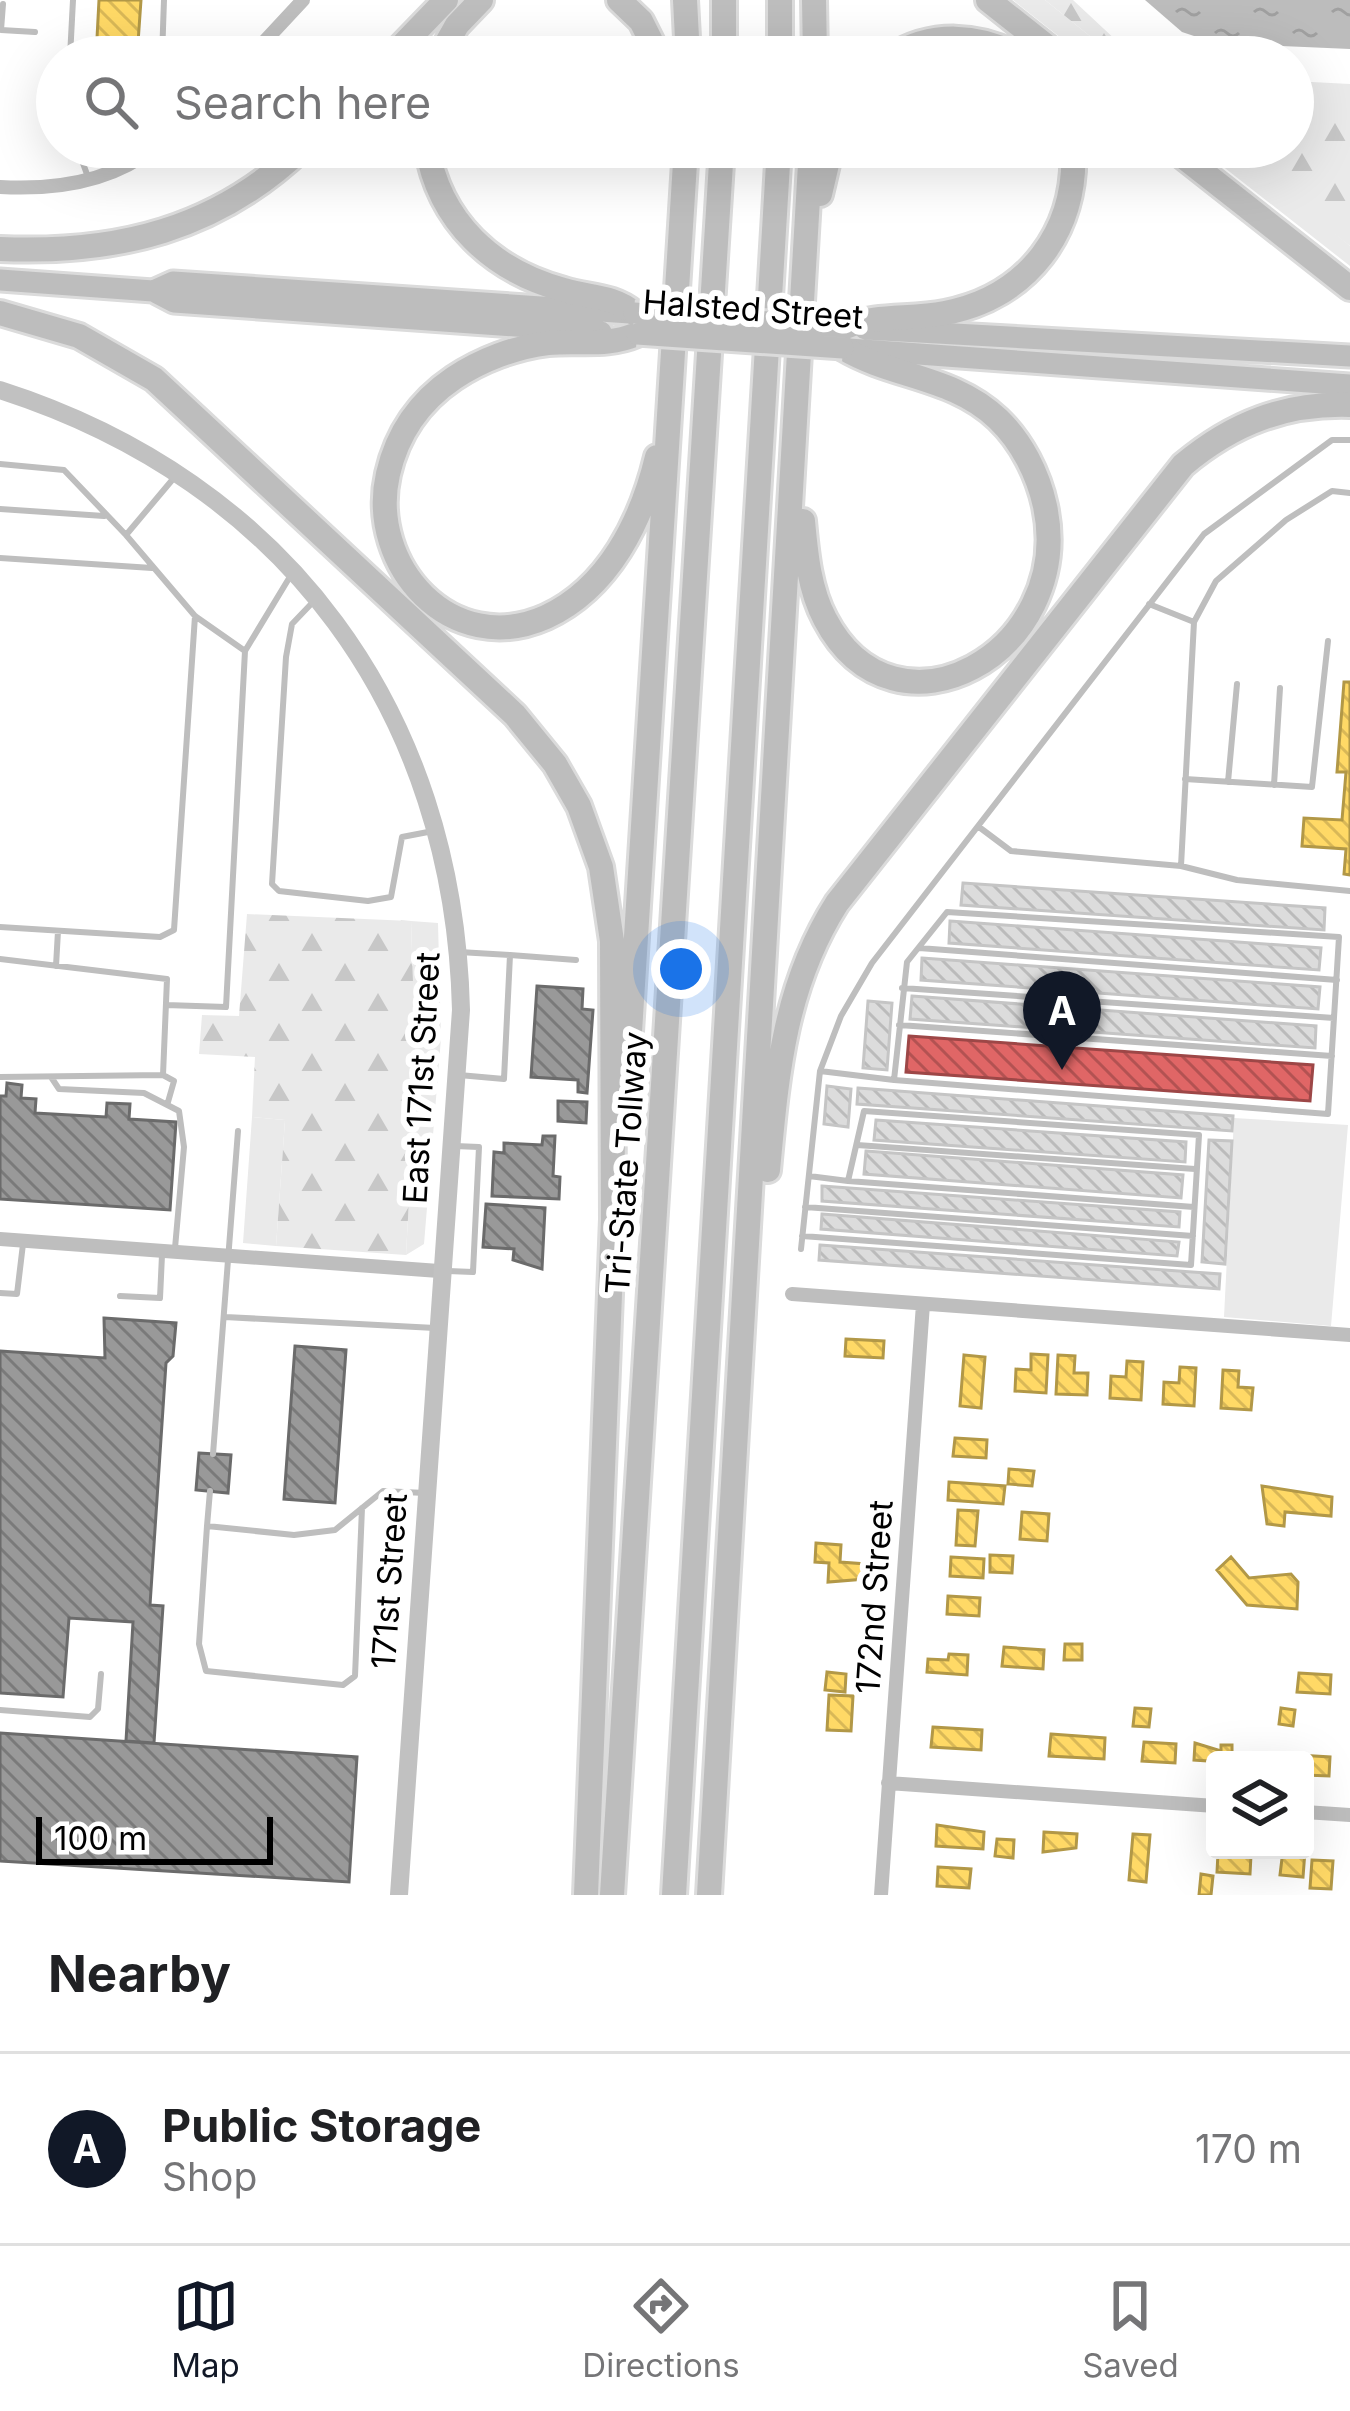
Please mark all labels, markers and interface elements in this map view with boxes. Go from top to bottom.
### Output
search box [36,36,1314,168]
icon: search [78,69,144,135]
text: Search here [174,75,431,130]
street label: Halsted Street [641,281,865,337]
your location [651,939,711,999]
street label: East 171st Street [394,951,448,1205]
pin: A [1023,971,1101,1070]
street label: Tri-State Tollway [597,1030,655,1296]
street label: 171st Street [363,1492,415,1670]
street label: 172nd Street [847,1498,901,1695]
map controls [1206,1751,1314,1859]
button: layers [1206,1751,1314,1859]
scale bar [36,1811,273,1864]
text: 100 m [54,1818,147,1858]
text: Nearby [48,1943,231,2004]
text: Public Storage [162,2098,481,2153]
text: A [72,2125,102,2172]
text: 170 m [1195,2125,1302,2172]
text: Shop [162,2153,257,2200]
tab: Map [171,2273,240,2385]
tab: Directions [582,2273,740,2385]
tab: Saved [1082,2273,1179,2385]

